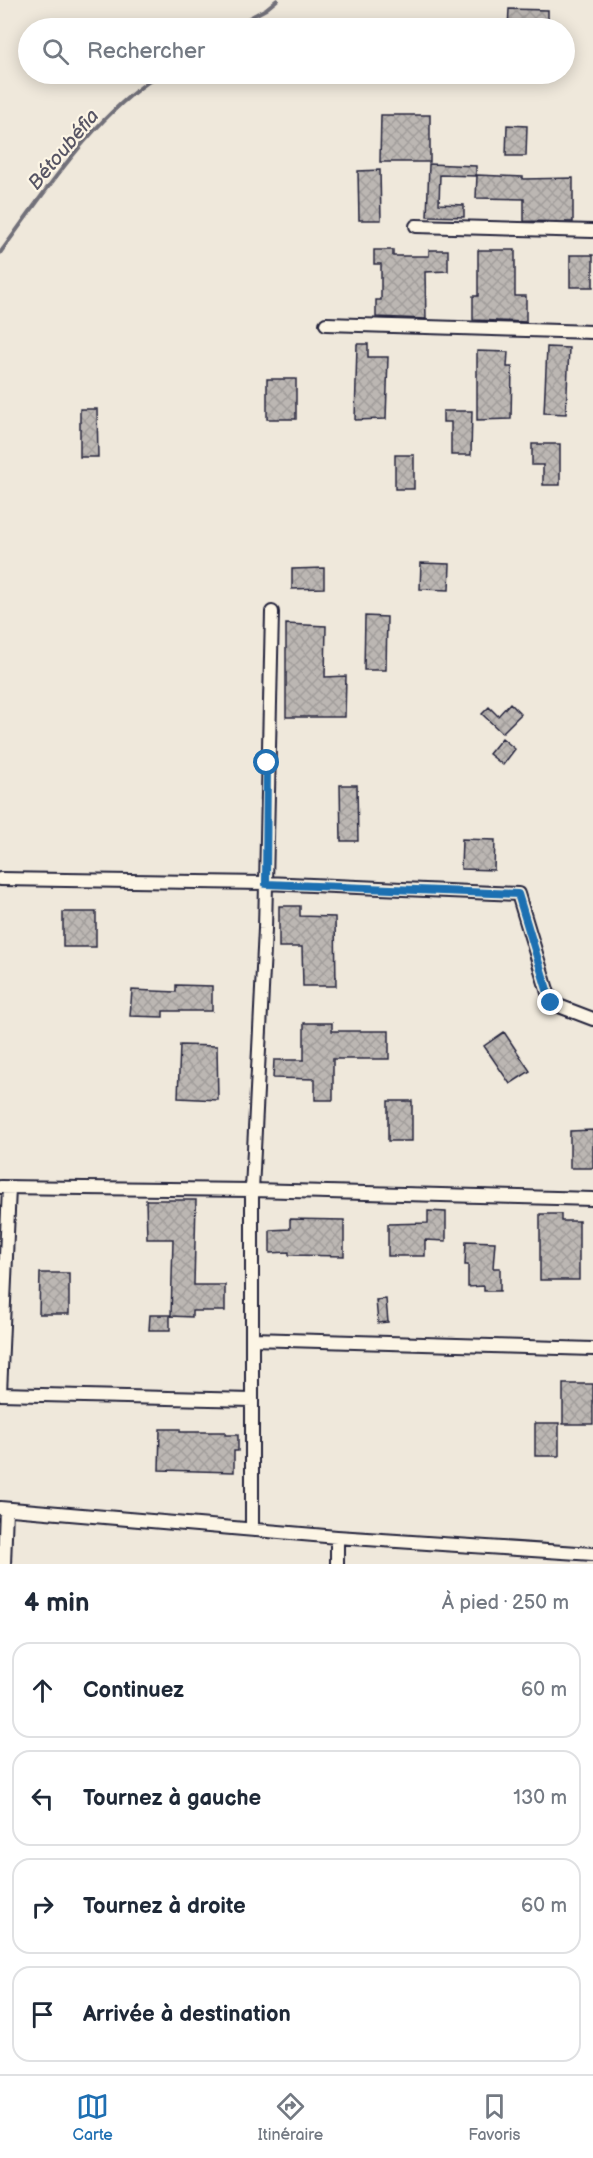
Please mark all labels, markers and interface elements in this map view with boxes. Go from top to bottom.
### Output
search box [18,18,575,84]
icon: search [39,35,72,68]
text: Rechercher [87,38,205,65]
water label: Bétoubéfia [23,104,104,195]
route start [253,749,279,775]
route end [537,989,563,1015]
text: 4 min [24,1588,89,1619]
text: À pied · 250 m [442,1591,569,1615]
icon: ahead [26,1674,59,1707]
text: Continuez [83,1677,184,1704]
text: 60 m [521,1678,567,1702]
icon: left [26,1782,59,1815]
text: Tournez à gauche [83,1785,261,1812]
text: 130 m [513,1786,567,1810]
icon: right [26,1890,59,1923]
text: Tournez à droite [83,1893,246,1920]
text: 60 m [521,1894,567,1918]
icon: arrive [26,1998,59,2031]
text: Arrivée à destination [83,2001,291,2028]
tab: Carte [73,2090,113,2145]
tab: Itinéraire [258,2090,323,2145]
tab: Favoris [468,2090,520,2145]

